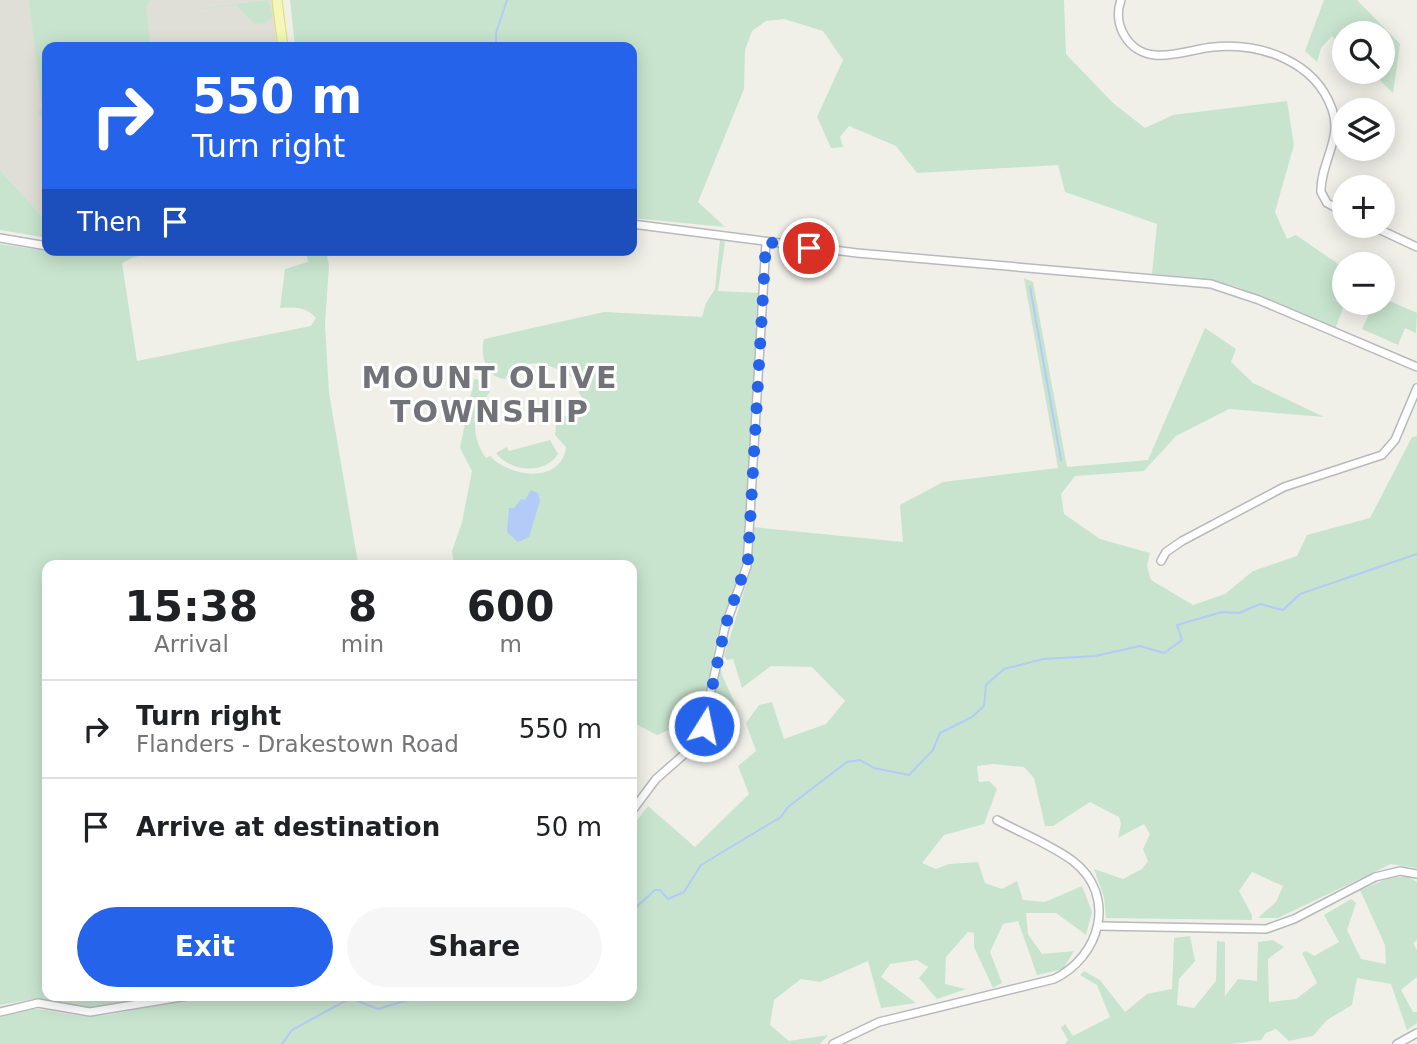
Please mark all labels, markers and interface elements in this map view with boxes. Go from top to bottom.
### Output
map controls [1332,21,1395,315]
button: search [1332,21,1395,84]
text: 550 m [192,68,362,125]
icon: right [77,70,168,161]
button: layers [1332,98,1395,161]
text: Turn right [192,127,345,165]
button: + [1332,175,1395,238]
icon: arrive [156,203,194,241]
text: Then [77,207,142,237]
pin [779,218,839,278]
icon: arrive [790,229,828,267]
button: − [1332,252,1395,315]
district label: MOUNT OLIVE TOWNSHIP [361,360,619,429]
text: 15:38 [125,582,258,631]
text: 8 [348,582,377,631]
text: 600 [467,582,554,631]
text: Arrival [154,631,229,657]
text: min [341,631,384,657]
text: m [499,631,522,657]
position arrow [667,689,741,763]
text: Turn right [136,701,281,731]
icon: right [77,710,115,748]
text: 550 m [519,714,602,744]
text: Flanders - Drakestown Road [136,731,459,757]
icon: arrive [77,808,115,846]
text: Arrive at destination [136,812,440,842]
text: 50 m [535,812,602,842]
button: Exit [77,907,333,987]
button: Share [347,907,602,987]

